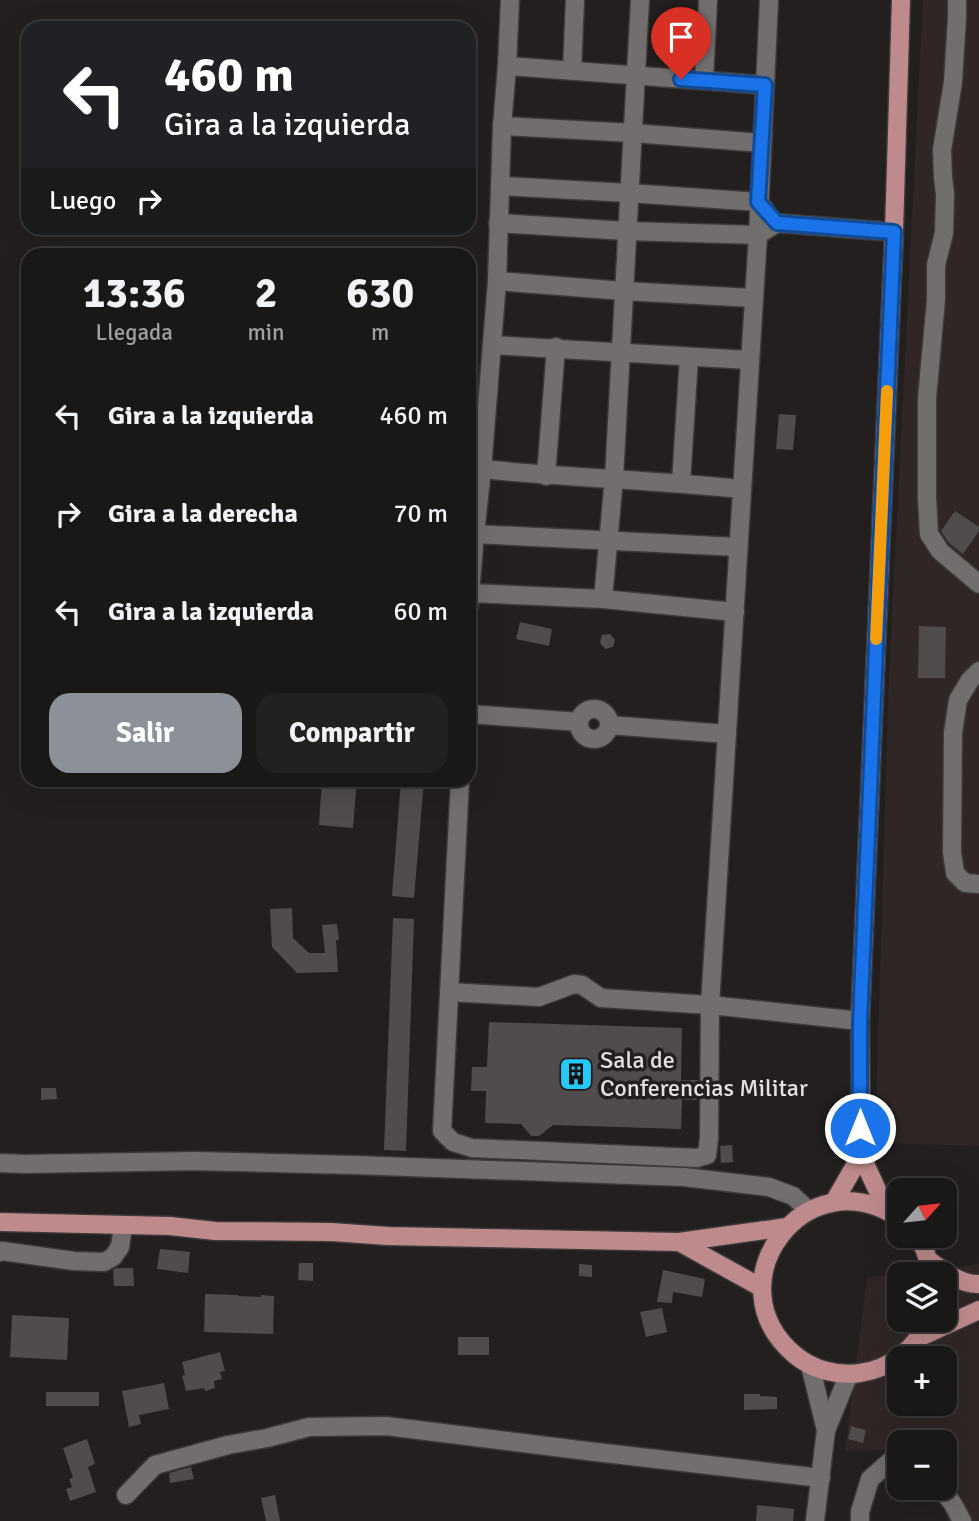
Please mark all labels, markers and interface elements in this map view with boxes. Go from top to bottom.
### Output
pin [651,7,711,79]
icon: arrive [662,18,700,56]
text: 460 m [164,45,294,105]
icon: left [49,49,140,140]
text: Gira a la izquierda [164,105,411,144]
icon: right [130,182,168,220]
text: Luego [49,185,116,217]
text: 13:36 [83,268,186,319]
text: 2 [255,268,277,319]
text: 630 [346,268,414,319]
text: Llegada [96,318,173,347]
text: min [247,318,285,347]
text: m [371,318,389,347]
icon: left [49,397,87,435]
text: Gira a la izquierda [108,400,314,432]
text: 460 m [379,400,448,432]
icon: right [49,495,87,533]
text: Gira a la derecha [108,498,298,530]
text: 70 m [393,498,448,530]
icon: left [49,593,87,631]
text: Gira a la izquierda [108,596,314,628]
text: 60 m [393,596,448,628]
button: Salir [49,693,242,773]
button: Compartir [256,693,448,773]
place label: Sala de Conferencias Militar [600,1045,808,1103]
building icon: Sala de Conferencias Militar [557,1055,595,1093]
position arrow [823,1091,897,1165]
north arrow [887,1178,957,1248]
map controls [887,1178,957,1500]
button: layers [887,1262,957,1332]
button: + [887,1346,957,1416]
button: − [887,1430,957,1500]

